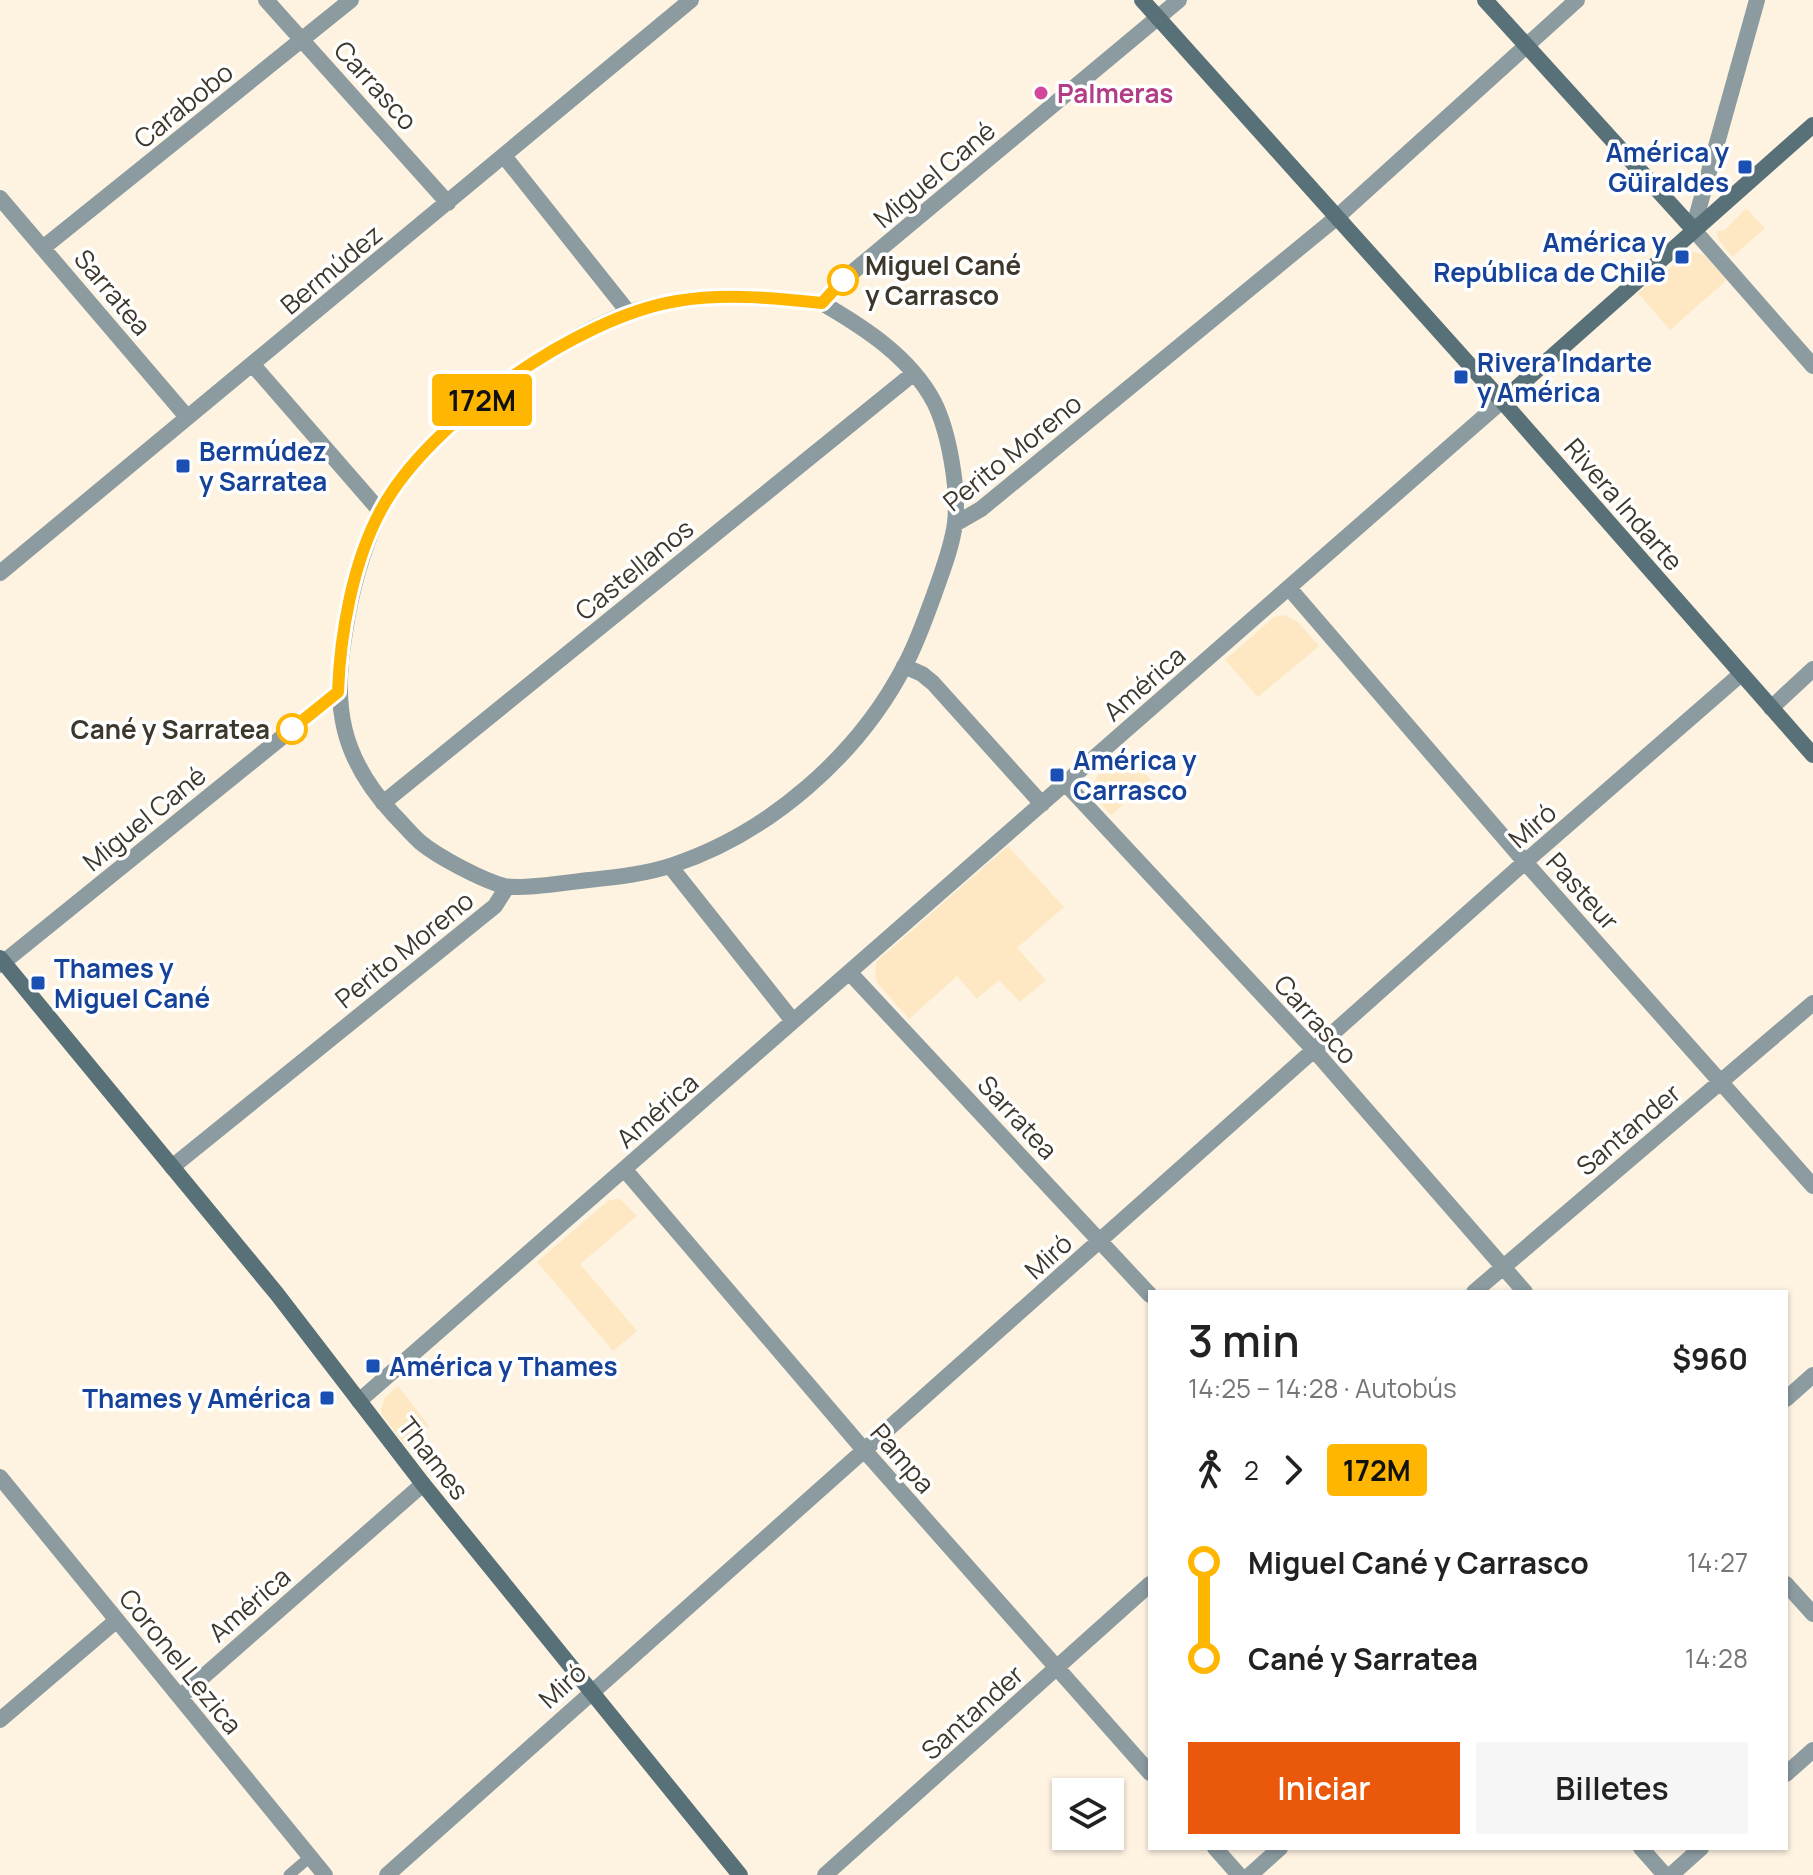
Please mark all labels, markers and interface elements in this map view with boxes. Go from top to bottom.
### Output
street label: Carrasco [326,33,426,137]
street label: Carabobo [126,54,240,156]
place label: Palmeras [1057,75,1173,111]
marker: Palmeras [1032,84,1050,102]
street label: Miguel Cané [865,112,1003,236]
place label: América y Güiraldes [1605,134,1729,200]
marker: América y Güiraldes [1736,158,1754,176]
street label: Bermúdez [273,216,389,322]
place label: América y República de Chile [1433,224,1666,290]
street label: Sarratea [66,241,160,343]
place label: Miguel Cané y Carrasco [865,247,1021,313]
marker: América y República de Chile [1673,248,1691,266]
marker: Miguel Cané y Carrasco [828,265,858,295]
place label: Rivera Indarte y América [1477,344,1652,410]
marker: Rivera Indarte y América [1452,368,1470,386]
line badge: 172M [426,374,538,426]
text: 172M [448,381,516,419]
street label: Perito Moreno [935,385,1089,519]
street label: Rivera Indarte [1556,430,1692,578]
place label: Bermúdez y Sarratea [199,433,327,499]
marker: Bermúdez y Sarratea [174,457,192,475]
street label: Castellanos [567,510,701,628]
street label: América [1095,637,1193,729]
place label: Cané y Sarratea [71,711,270,747]
marker: Cané y Sarratea [277,714,307,744]
place label: América y Carrasco [1073,742,1197,808]
street label: Miguel Cané [75,757,213,879]
marker: América y Carrasco [1048,766,1066,784]
street label: Miró [1500,794,1564,856]
street label: Pasteur [1538,844,1628,938]
street label: Perito Moreno [327,882,481,1016]
place label: Thames y Miguel Cané [54,950,210,1016]
street label: Carrasco [1266,967,1366,1071]
marker: Thames y Miguel Cané [29,974,47,992]
street label: América [608,1064,706,1156]
street label: Sarratea [970,1067,1066,1167]
street label: Santander [1568,1075,1688,1183]
street label: Miró [1016,1225,1080,1287]
text: 3 min [1188,1310,1299,1370]
text: $960 [1672,1338,1748,1379]
place label: América y Thames [389,1348,618,1384]
marker: América y Thames [364,1357,382,1375]
text: 14:25 – 14:28 · Autobús [1188,1370,1457,1406]
place label: Thames y América [82,1380,311,1416]
marker: Thames y América [318,1389,336,1407]
street label: Thames [390,1409,478,1507]
street label: Pampa [863,1415,943,1501]
icon: walk [1188,1448,1232,1492]
icon: forward [1271,1448,1315,1492]
text: 172M [1343,1451,1411,1489]
text: 2 [1244,1452,1259,1488]
text: Miguel Cané y Carrasco [1248,1542,1589,1583]
text: 14:27 [1687,1544,1748,1580]
street label: América [200,1558,298,1650]
street label: Coronel Lezica [111,1581,251,1741]
text: Cané y Sarratea [1248,1638,1478,1679]
text: 14:28 [1685,1640,1748,1676]
street label: Miró [530,1654,594,1716]
street label: Santander [913,1656,1031,1768]
button: Iniciar [1188,1742,1460,1834]
button: Billetes [1476,1742,1748,1834]
map controls [1052,1778,1124,1850]
button: layers [1052,1778,1124,1850]

